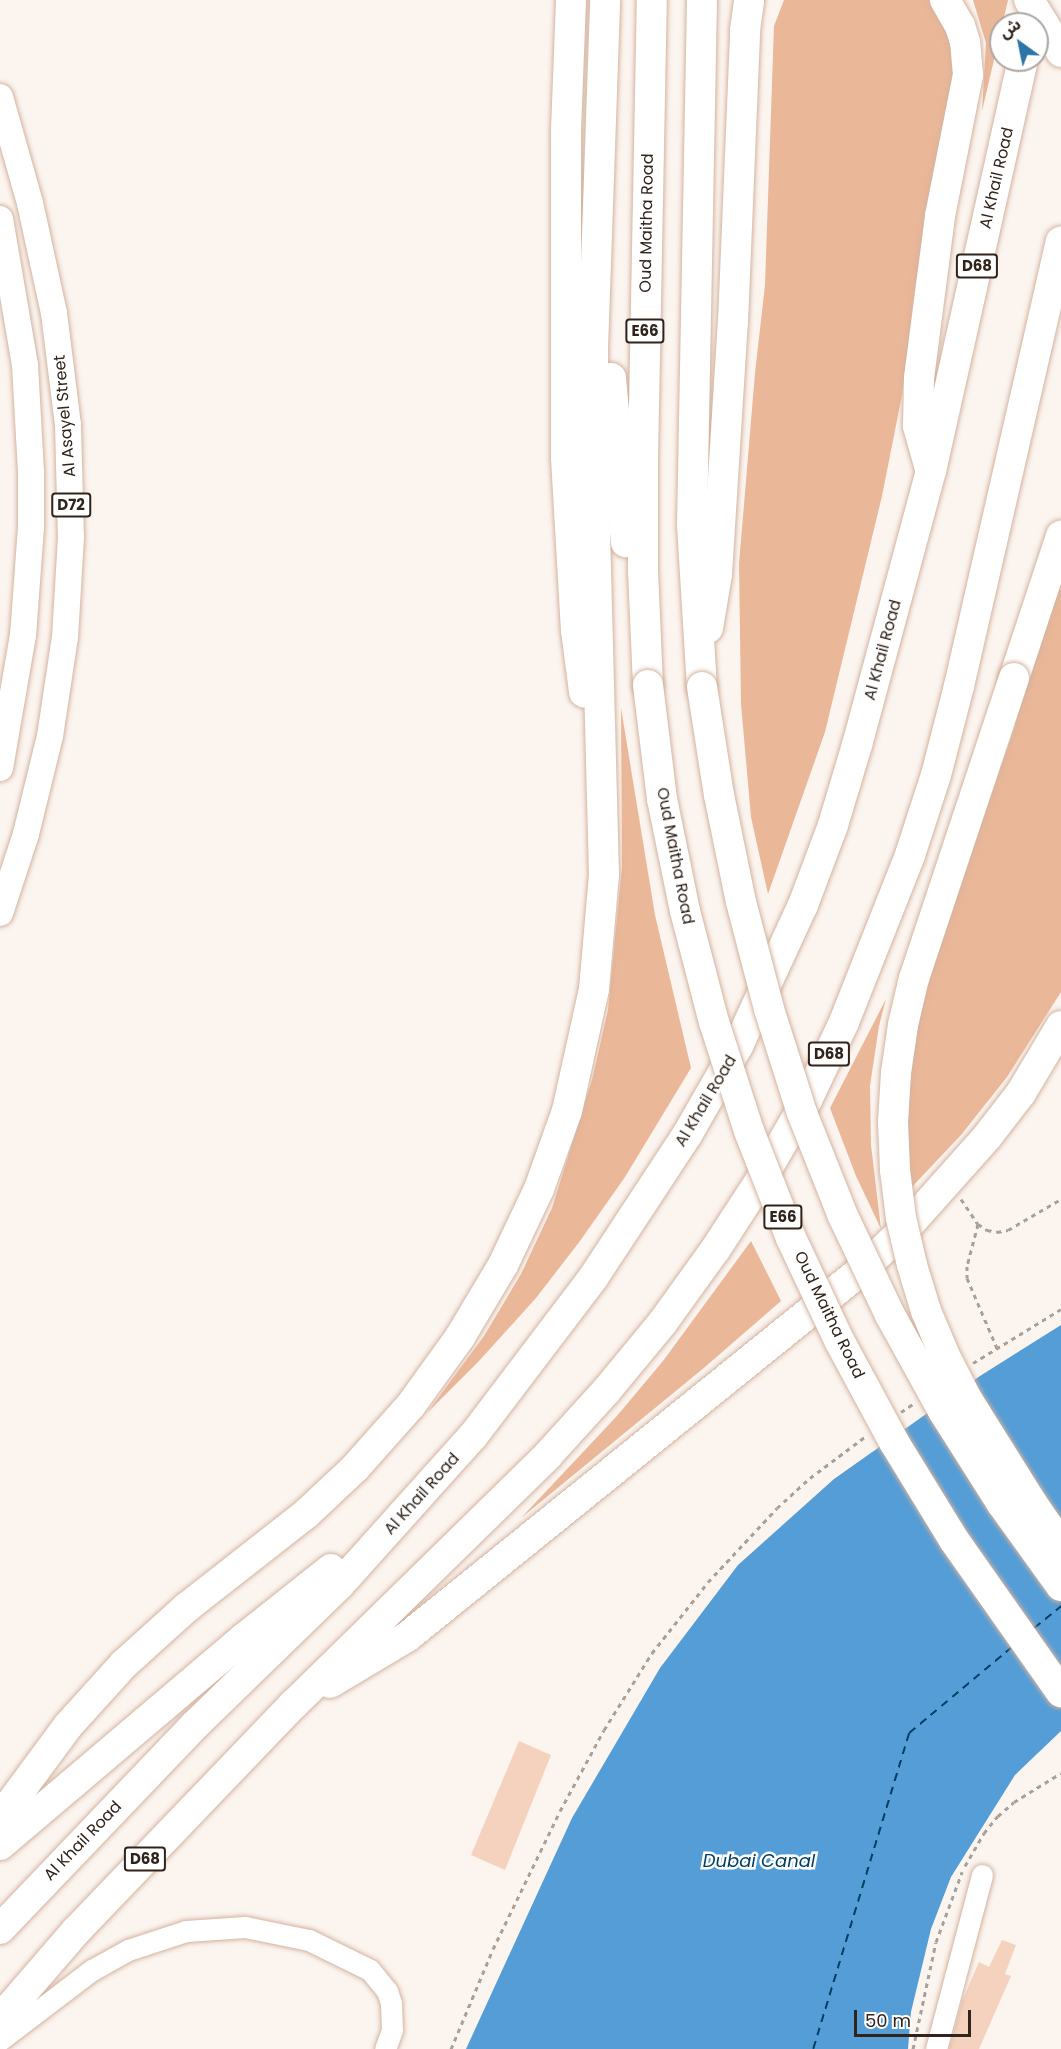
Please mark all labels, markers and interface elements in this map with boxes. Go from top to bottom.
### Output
north arrow [989,12,1049,72]
text: ش [995,13,1025,44]
street label: Al Khail Road [976,125,1018,231]
street label: Oud Maitha Road [636,153,658,293]
road number: D68 [954,254,1000,278]
road number: E66 [624,319,666,343]
street label: Al Asayel Street [50,354,80,478]
road number: D72 [50,493,92,517]
street label: Al Khail Road [860,598,906,702]
street label: Oud Maitha Road [652,786,698,926]
road number: D68 [806,1042,852,1066]
street label: Al Khail Road [671,1052,741,1150]
road number: E66 [762,1205,804,1229]
street label: Oud Maitha Road [790,1248,868,1382]
street label: Al Khail Road [380,1449,464,1539]
street label: Al Khail Road [40,1797,126,1885]
road number: D68 [122,1847,168,1871]
water label: Dubai Canal [703,1850,815,1872]
scale bar [857,1998,974,2036]
text: 50 m [865,2008,911,2033]

